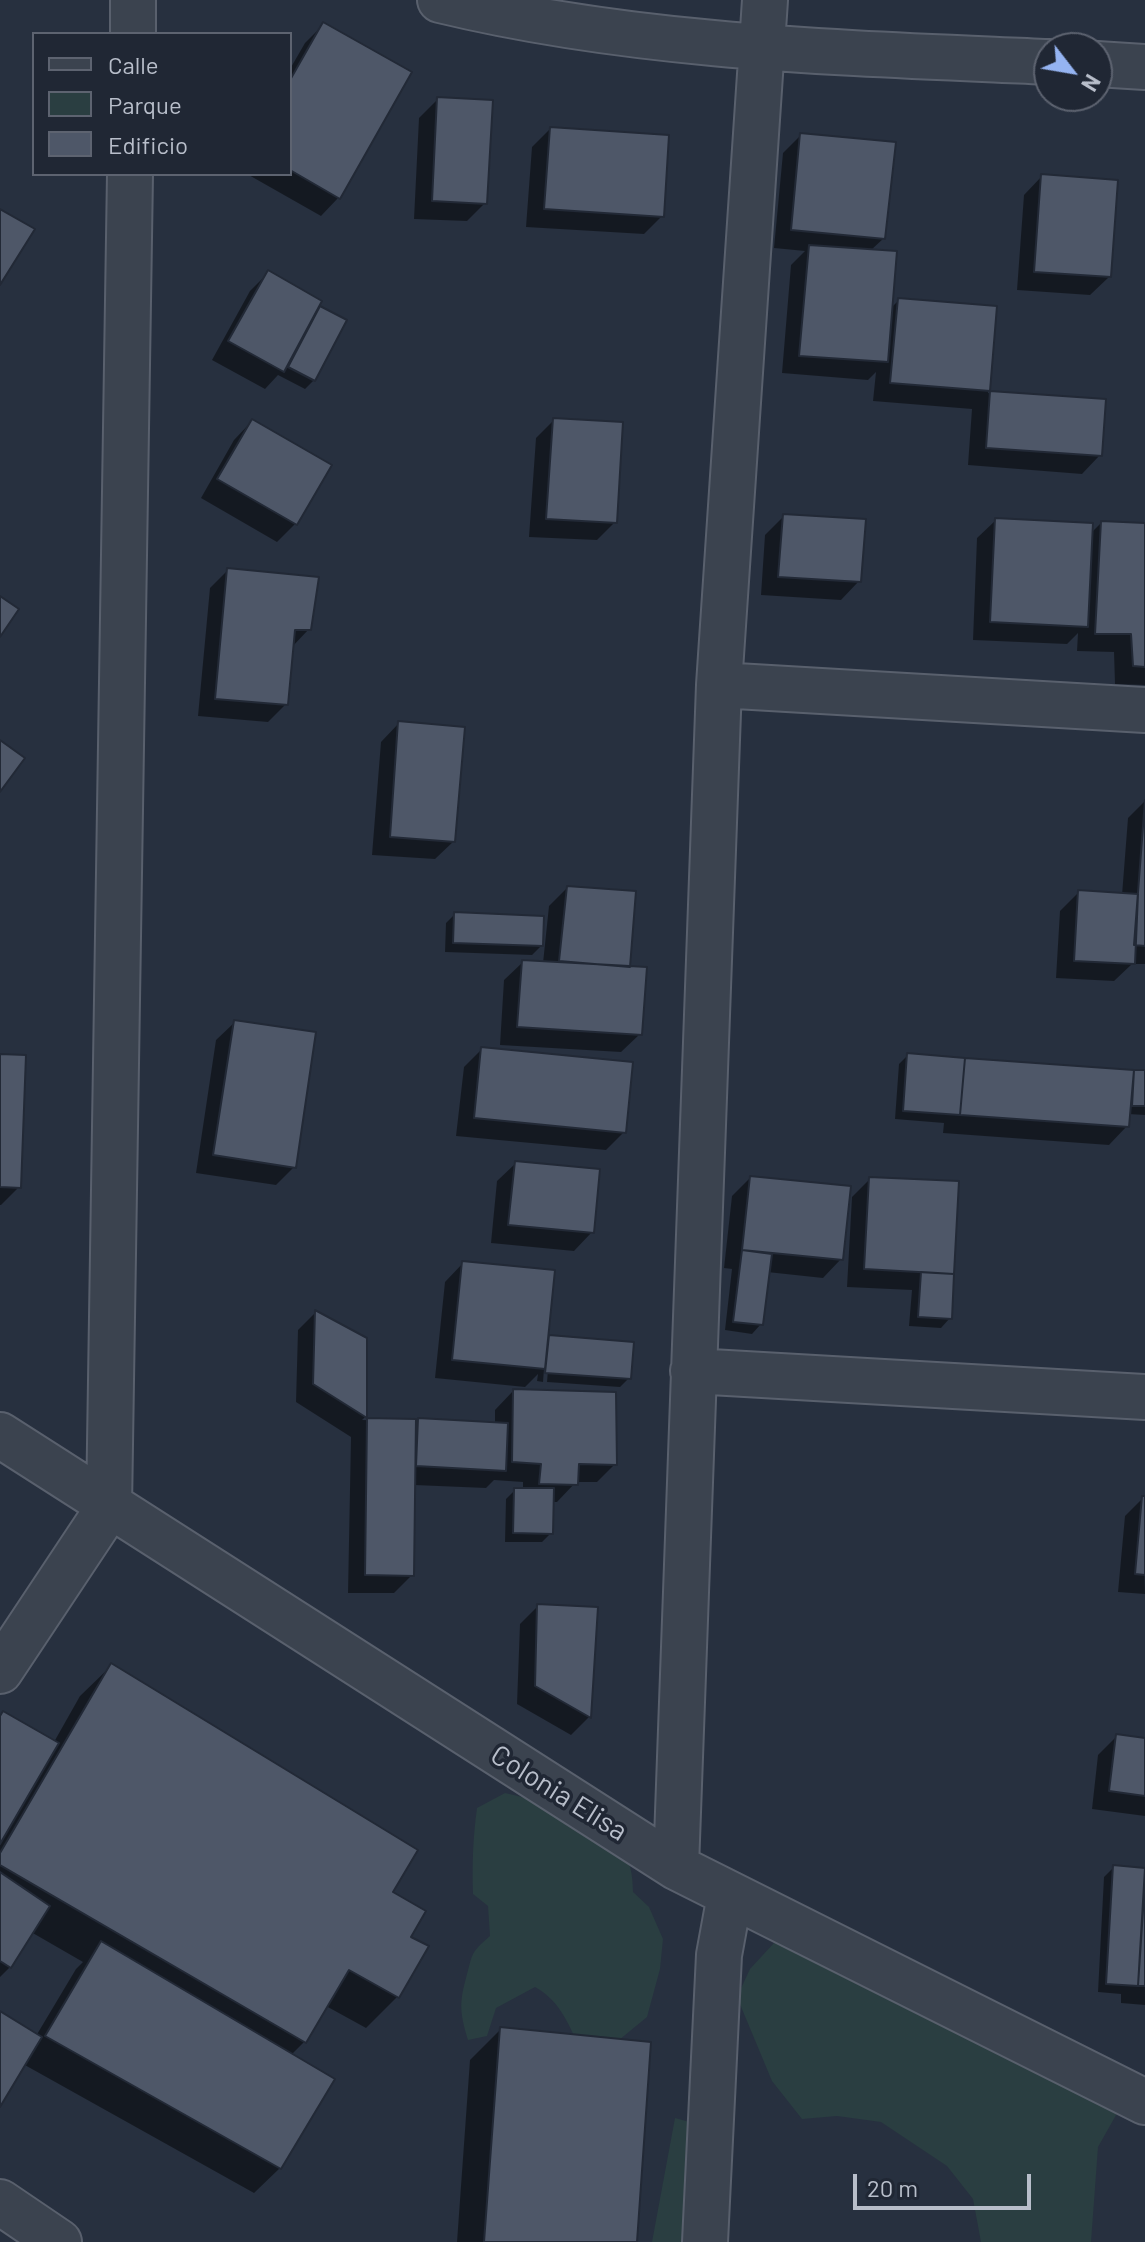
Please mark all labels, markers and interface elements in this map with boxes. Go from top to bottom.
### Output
legend [32,32,292,176]
north arrow [1033,32,1113,112]
text: Calle [108,50,159,79]
text: N [1077,70,1107,96]
text: Parque [108,90,182,119]
text: Edificio [108,130,188,159]
street label: Colonia Elisa [485,1738,633,1848]
scale bar [857,2158,1035,2208]
text: 20 m [867,2173,918,2202]

